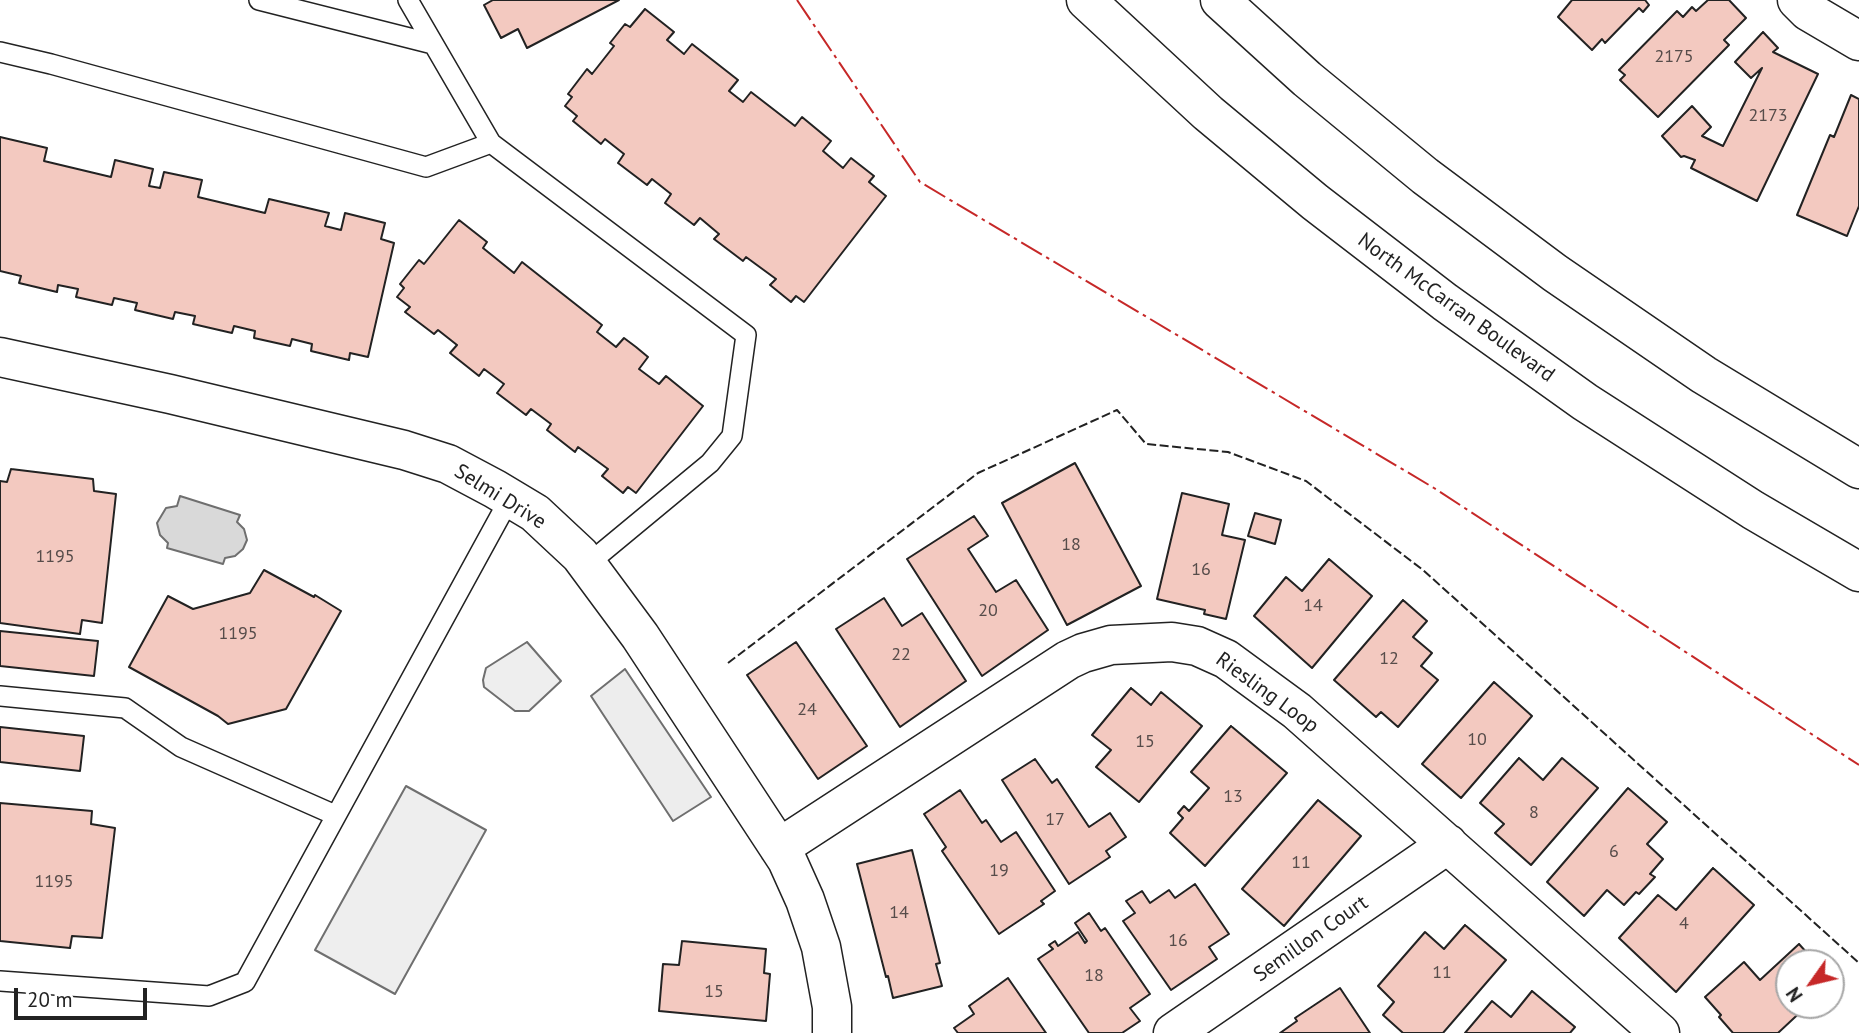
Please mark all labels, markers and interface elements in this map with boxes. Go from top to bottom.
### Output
house number: 2175 [1654,46,1694,68]
house number: 2173 [1748,105,1788,127]
street label: North McCarran Boulevard [1353,228,1559,388]
street label: Selmi Drive [450,459,550,535]
house number: 18 [1061,534,1081,556]
house number: 1195 [35,546,75,568]
house number: 16 [1191,559,1211,581]
house number: 14 [1303,595,1323,617]
house number: 20 [978,600,998,622]
house number: 1195 [218,623,258,645]
house number: 22 [891,644,911,666]
street label: Riesling Loop [1211,647,1323,739]
house number: 12 [1379,648,1399,670]
house number: 24 [797,699,817,721]
house number: 10 [1467,729,1487,751]
house number: 15 [1135,731,1155,753]
house number: 13 [1223,786,1243,808]
house number: 8 [1529,802,1539,824]
house number: 17 [1045,809,1065,831]
house number: 6 [1609,841,1619,863]
house number: 11 [1291,852,1311,874]
house number: 19 [989,860,1009,882]
house number: 1195 [34,871,74,893]
street label: Semillon Court [1249,890,1373,988]
house number: 14 [889,902,909,924]
house number: 4 [1679,913,1689,935]
house number: 16 [1168,930,1188,952]
north arrow [1775,949,1845,1019]
house number: 11 [1432,962,1452,984]
house number: 18 [1084,965,1104,987]
scale bar [18,974,150,1018]
house number: 15 [704,981,724,1003]
text: N [1781,983,1808,1007]
text: 20 m [27,986,73,1013]

